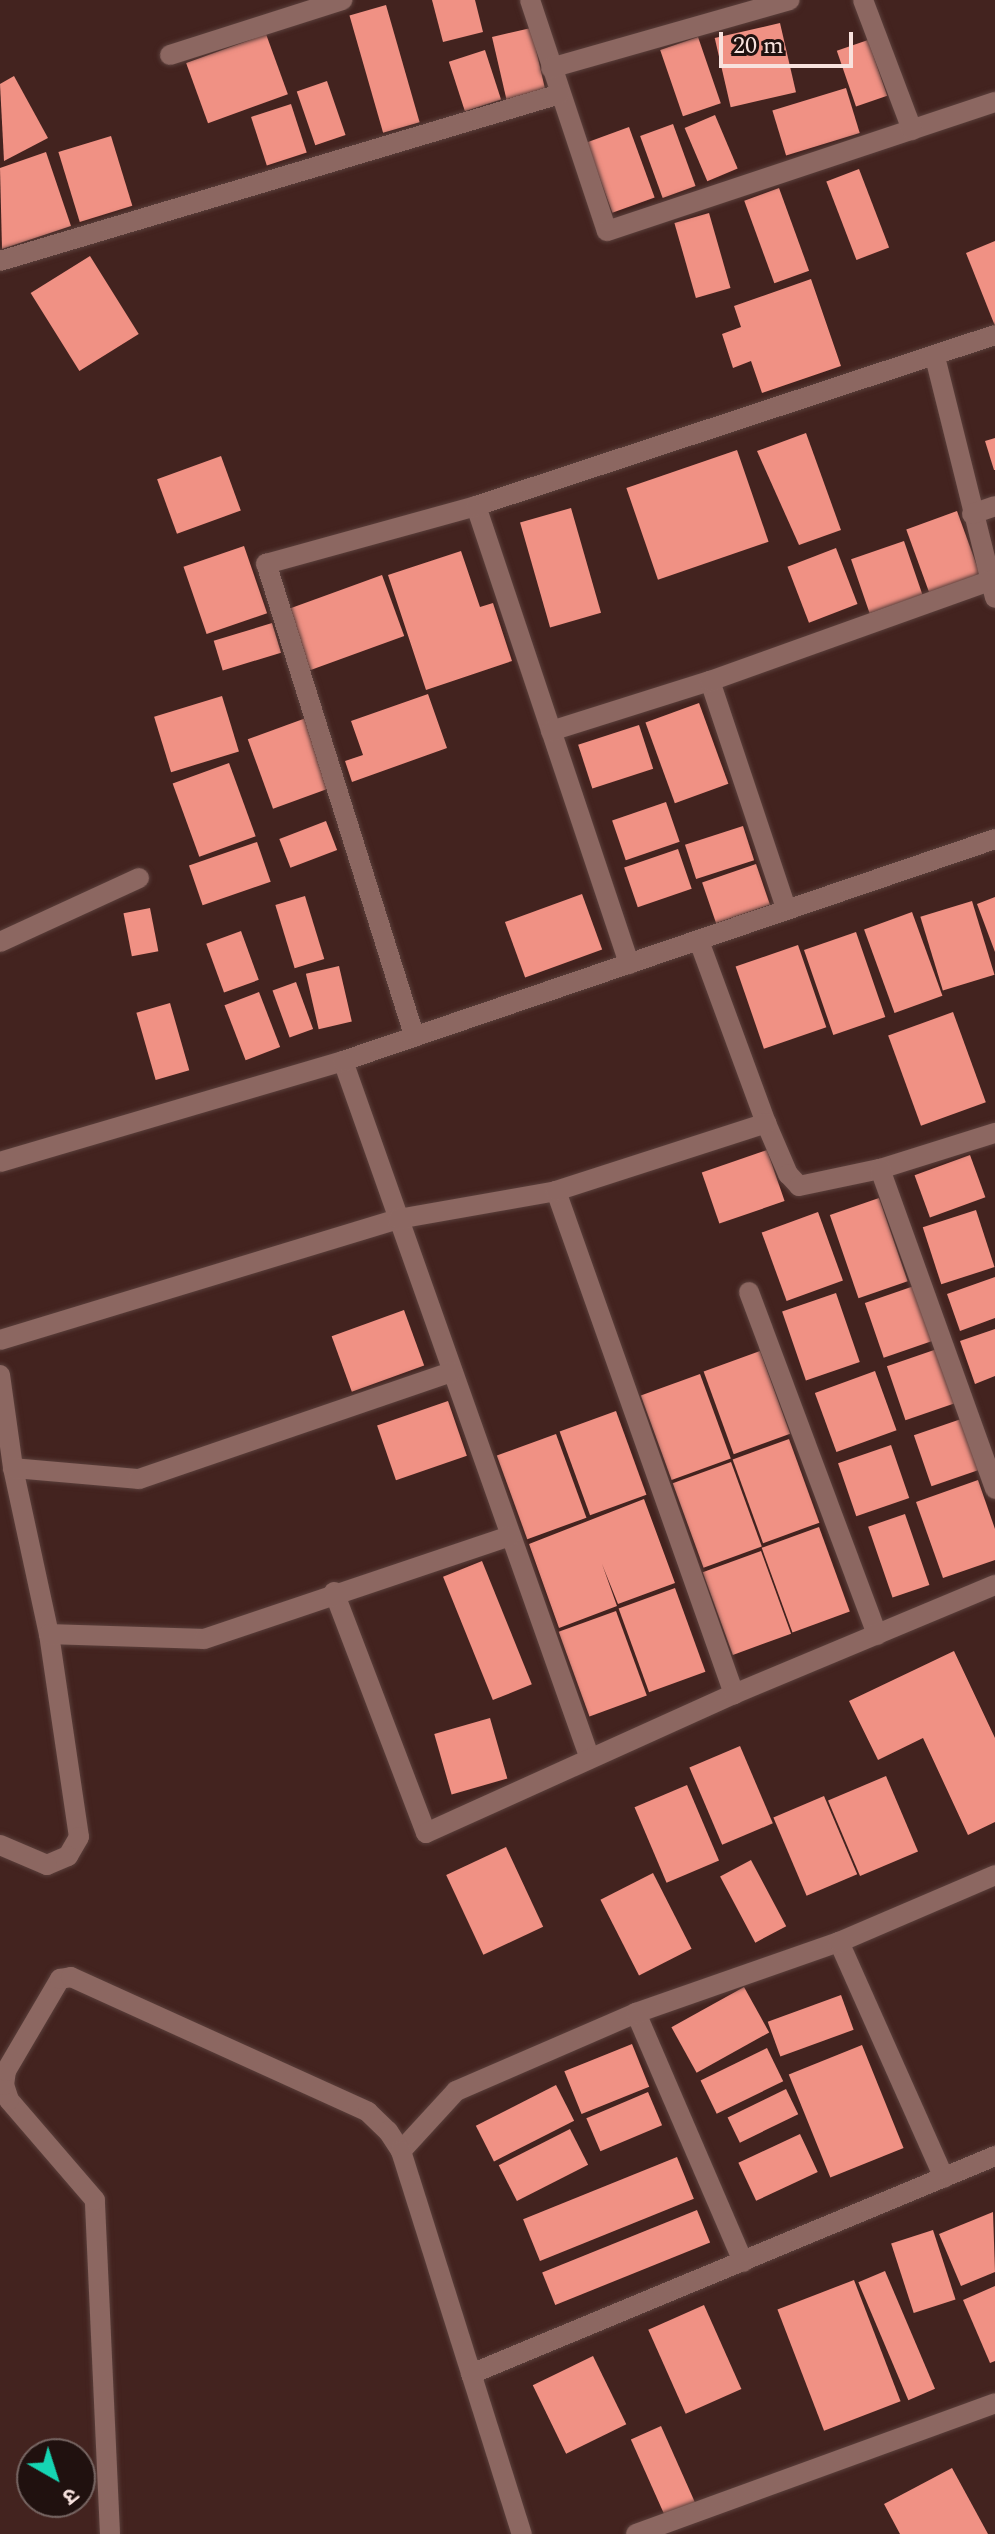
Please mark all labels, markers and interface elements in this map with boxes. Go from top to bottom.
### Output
scale bar [723,16,857,66]
text: 20 m [733,28,784,64]
north arrow [16,2438,96,2518]
text: उ [55,2479,86,2512]

